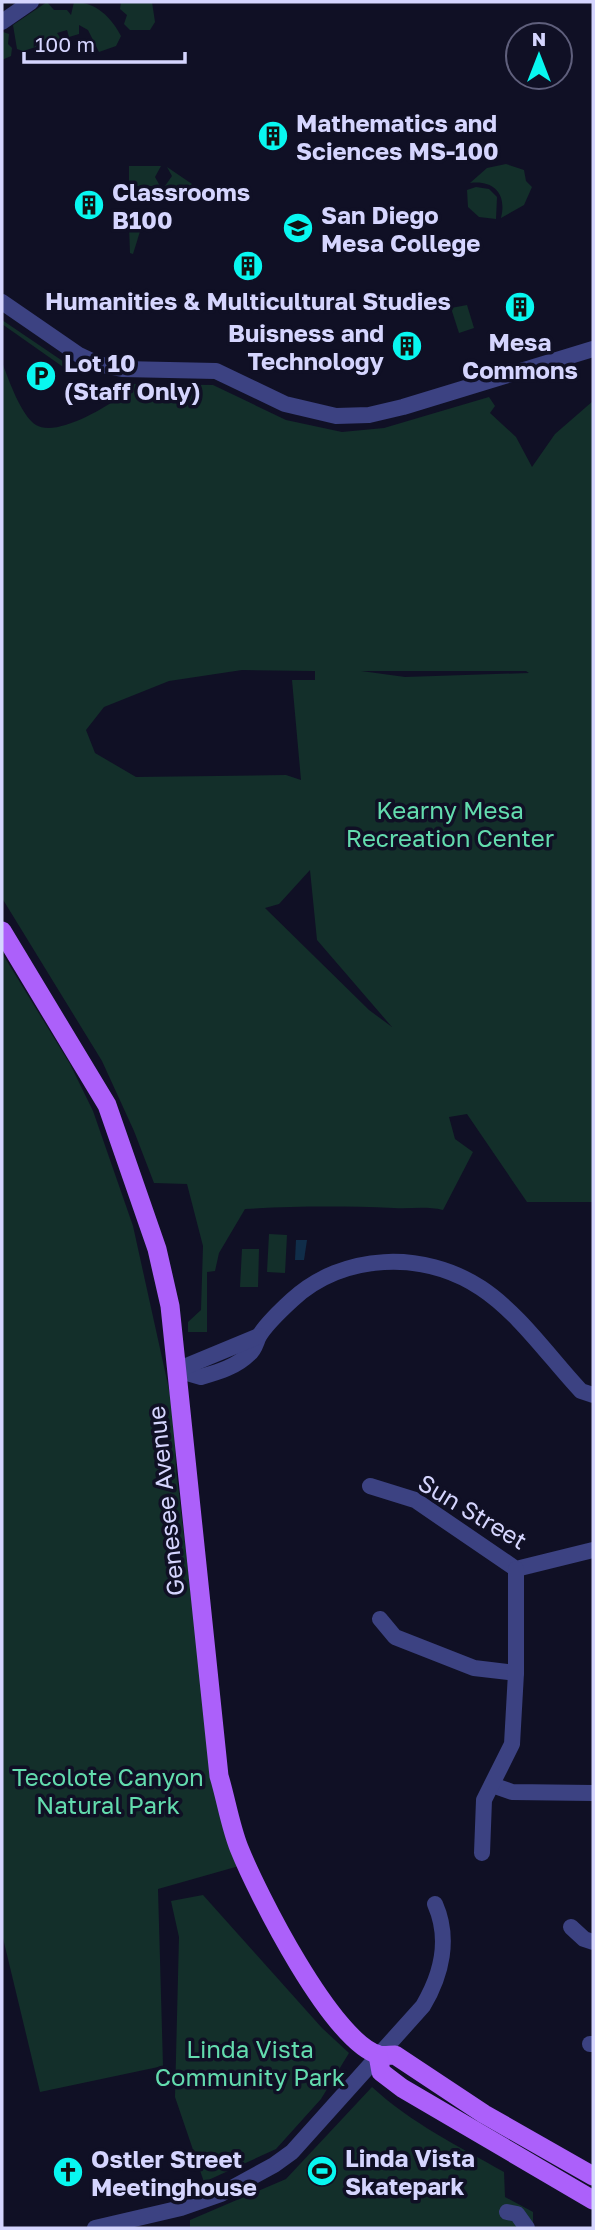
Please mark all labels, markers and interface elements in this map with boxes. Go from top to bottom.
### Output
scale bar [24,21,186,65]
north arrow [504,21,574,91]
text: N [532,27,546,50]
text: 100 m [35,31,95,57]
place label: Mathematics and Sciences MS-100 [296,108,499,165]
building icon: Mathematics and Sciences MS-100 [256,119,290,153]
place label: Classrooms B100 [112,177,250,234]
building icon: Classrooms B100 [72,188,106,222]
place label: San Diego Mesa College [321,200,480,257]
school or university icon: San Diego Mesa College [281,211,315,245]
building icon: Humanities & Multicultural Studies [231,249,265,283]
place label: Humanities & Multicultural Studies [45,286,451,315]
building icon: Mesa Commons [503,290,537,324]
place label: Buisness and Technology [228,318,385,375]
place label: Mesa Commons [462,327,578,384]
building icon: Buisness and Technology [390,329,424,363]
place label: Lot 10 (Staff Only) [64,348,201,405]
parking icon: Lot 10 (Staff Only) [24,359,58,393]
park label: Kearny Mesa Recreation Center [346,795,554,852]
street label: Genesee Avenue [141,1405,189,1597]
street label: Sun Street [413,1467,533,1555]
park label: Tecolote Canyon Natural Park [12,1762,204,1819]
park label: Linda Vista Community Park [155,2034,345,2091]
place label: Linda Vista Skatepark [345,2143,475,2200]
place label: Ostler Street Meetinghouse [91,2144,257,2201]
sports icon: Linda Vista Skatepark [305,2154,339,2188]
church icon: Ostler Street Meetinghouse [51,2155,85,2189]

